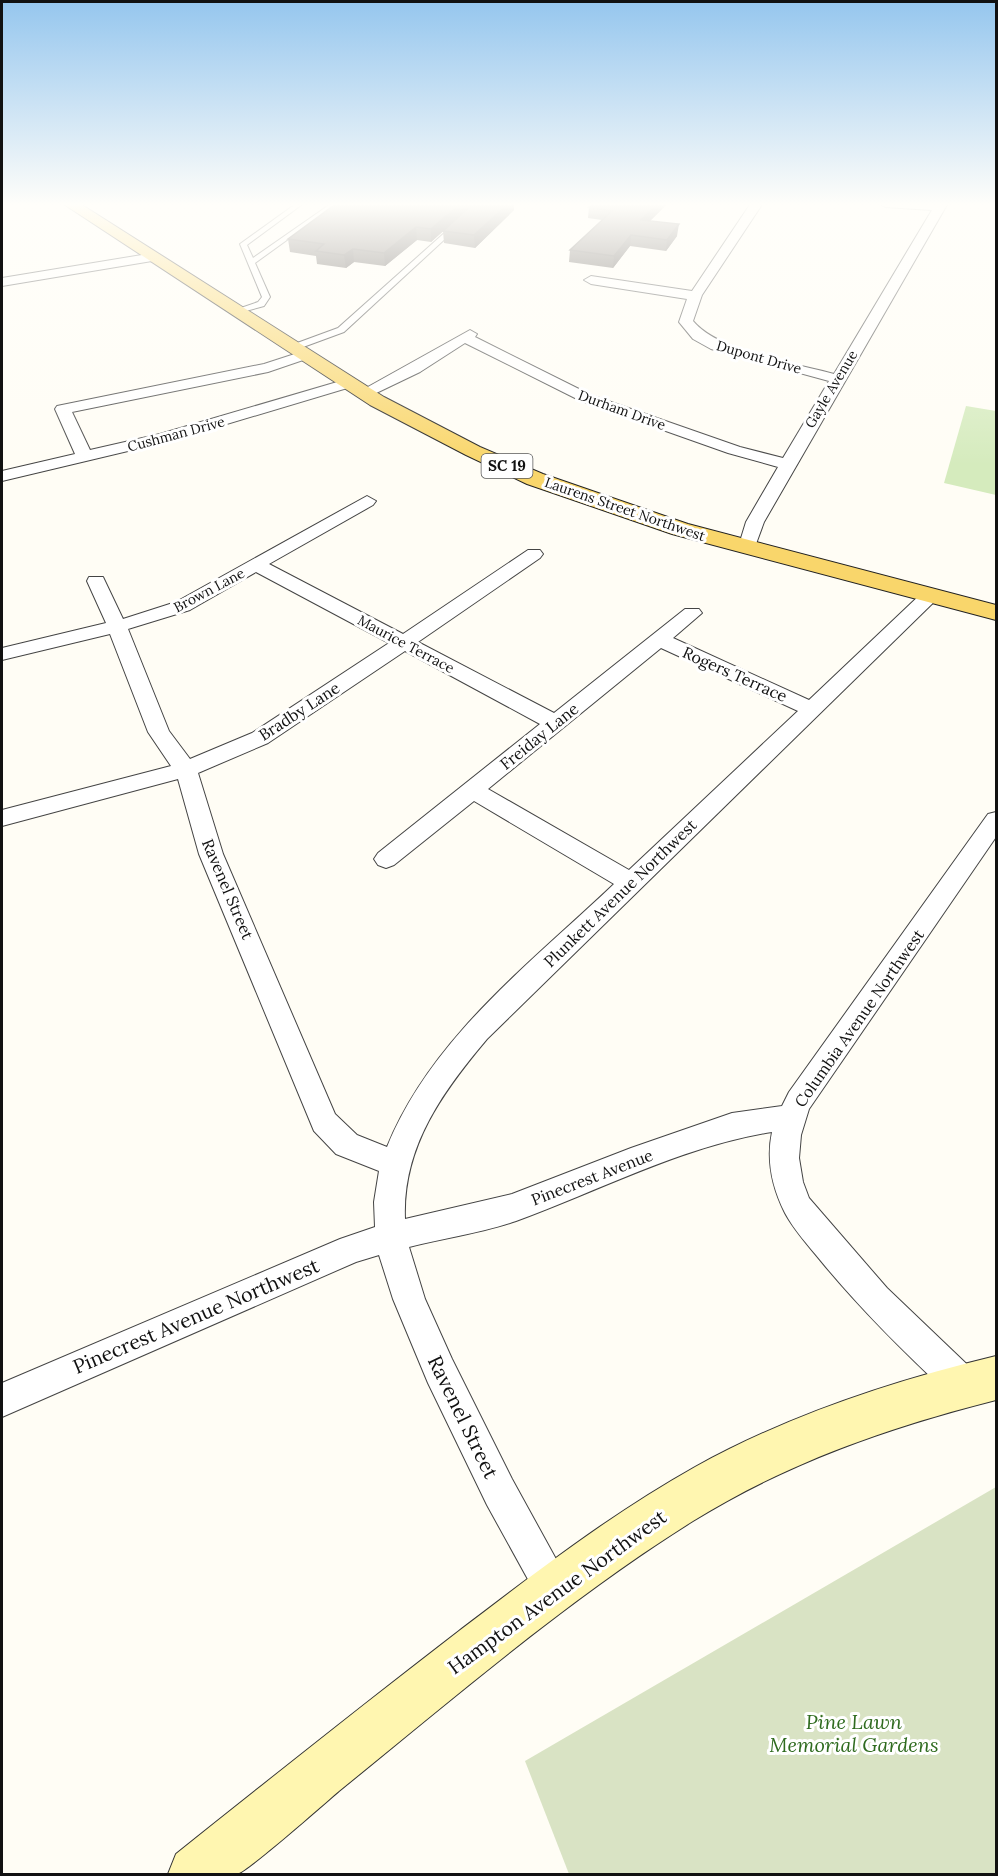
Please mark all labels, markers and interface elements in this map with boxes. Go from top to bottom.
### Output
street label: Dupont Drive [714,336,804,378]
street label: Gayle Avenue [801,346,861,431]
street label: Durham Drive [576,386,669,434]
street label: Cushman Drive [125,412,227,456]
road number: SC 19 [482,454,532,478]
street label: Laurens Street Northwest [542,473,708,545]
street label: Brown Lane [170,564,248,616]
street label: Maurice Terrace [355,611,458,677]
street label: Rogers Terrace [680,642,791,706]
street label: Bradby Lane [255,677,344,745]
street label: Freiday Lane [496,698,583,774]
street label: Plunkett Avenue Northwest [539,814,701,971]
street label: Ravenel Street [198,836,258,943]
street label: Columbia Avenue Northwest [790,925,929,1111]
street label: Pinecrest Avenue [528,1145,656,1209]
street label: Pinecrest Avenue Northwest [69,1252,323,1379]
street label: Ravenel Street [423,1351,504,1483]
street label: Hampton Avenue Northwest [442,1504,671,1679]
park label: Pine Lawn Memorial Gardens [769,1709,939,1757]

